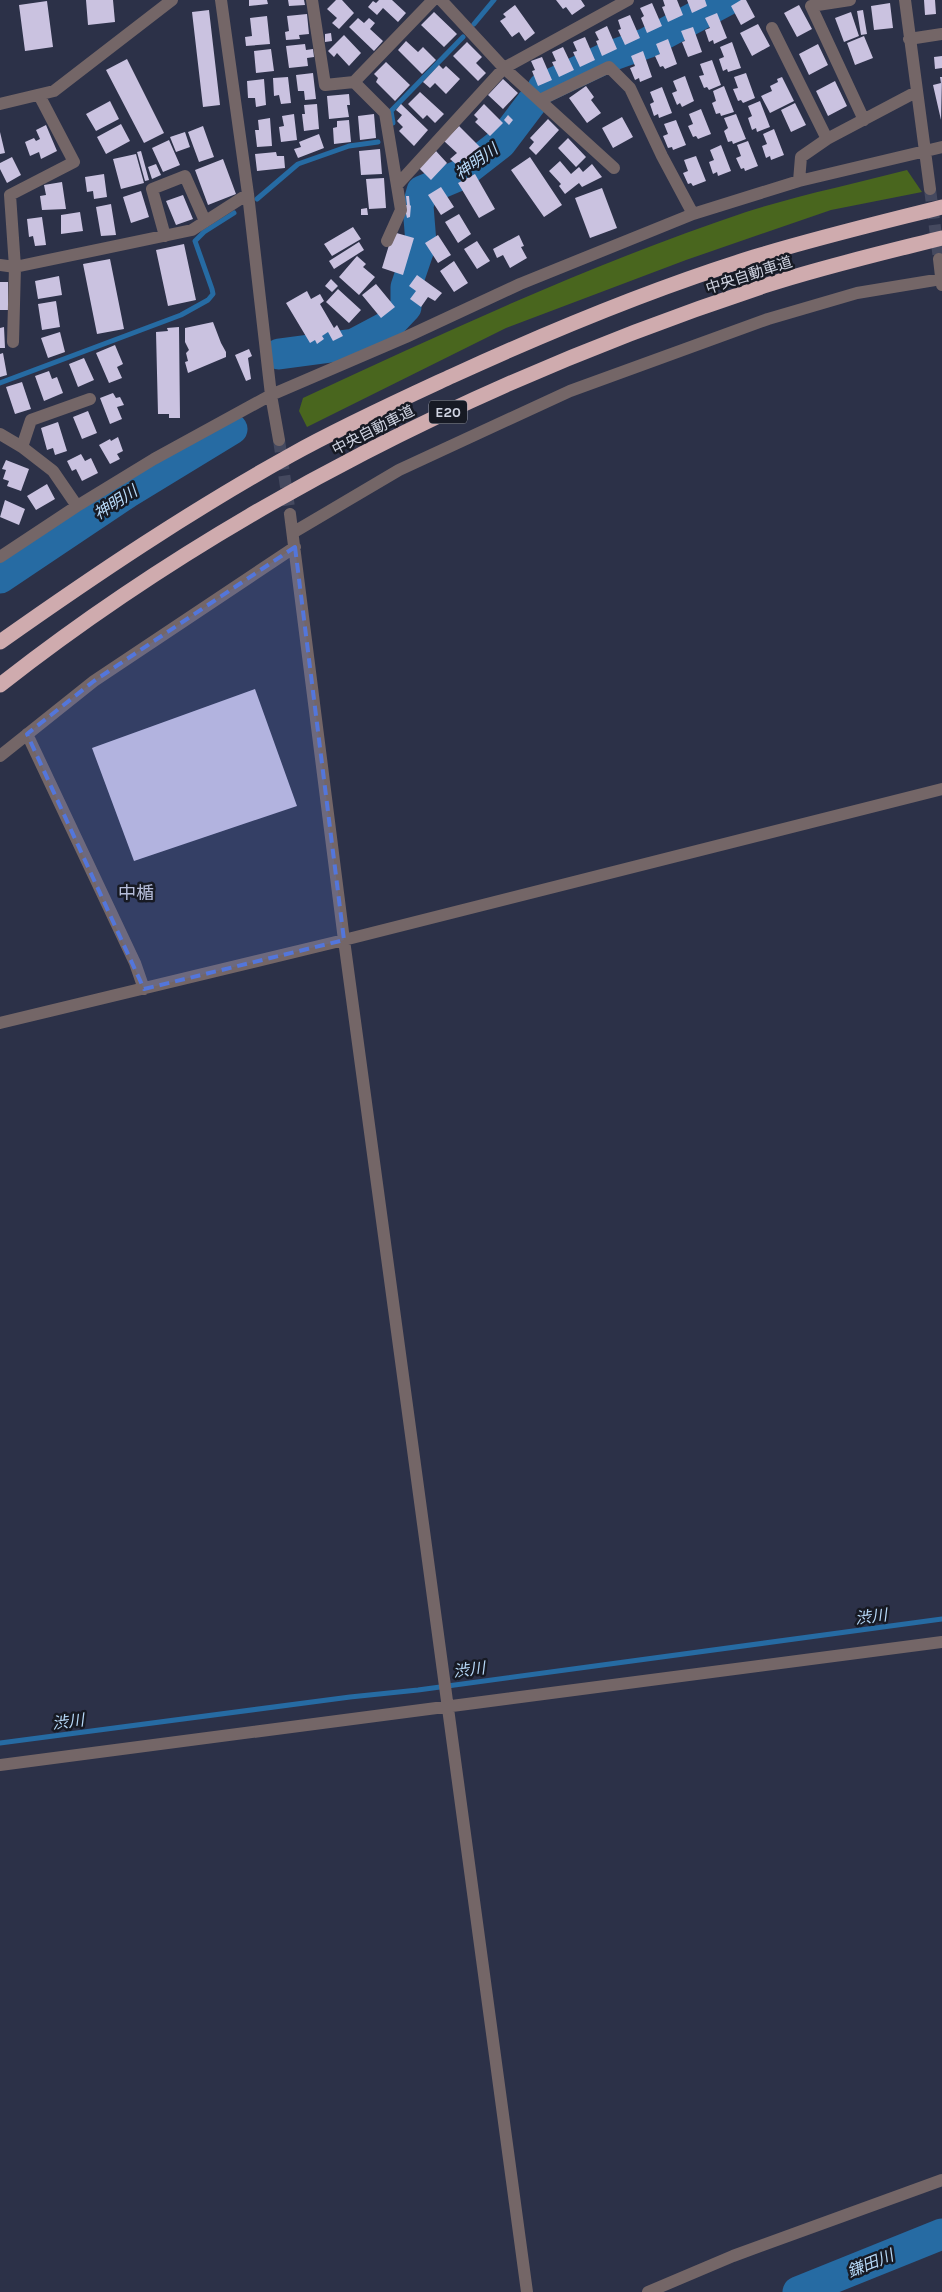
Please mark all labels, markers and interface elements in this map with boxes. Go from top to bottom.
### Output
water label: 神明川 [451,138,503,183]
street label: 中央自動車道 [703,253,795,297]
road number: E20 [429,401,467,424]
street label: 中央自動車道 [329,402,417,458]
water label: 神明川 [90,480,142,523]
district label: 中楯 [118,882,154,904]
water label: 渋川 [854,1605,890,1628]
water label: 渋川 [452,1658,488,1681]
water label: 渋川 [51,1710,87,1733]
water label: 鎌田川 [844,2245,898,2281]

